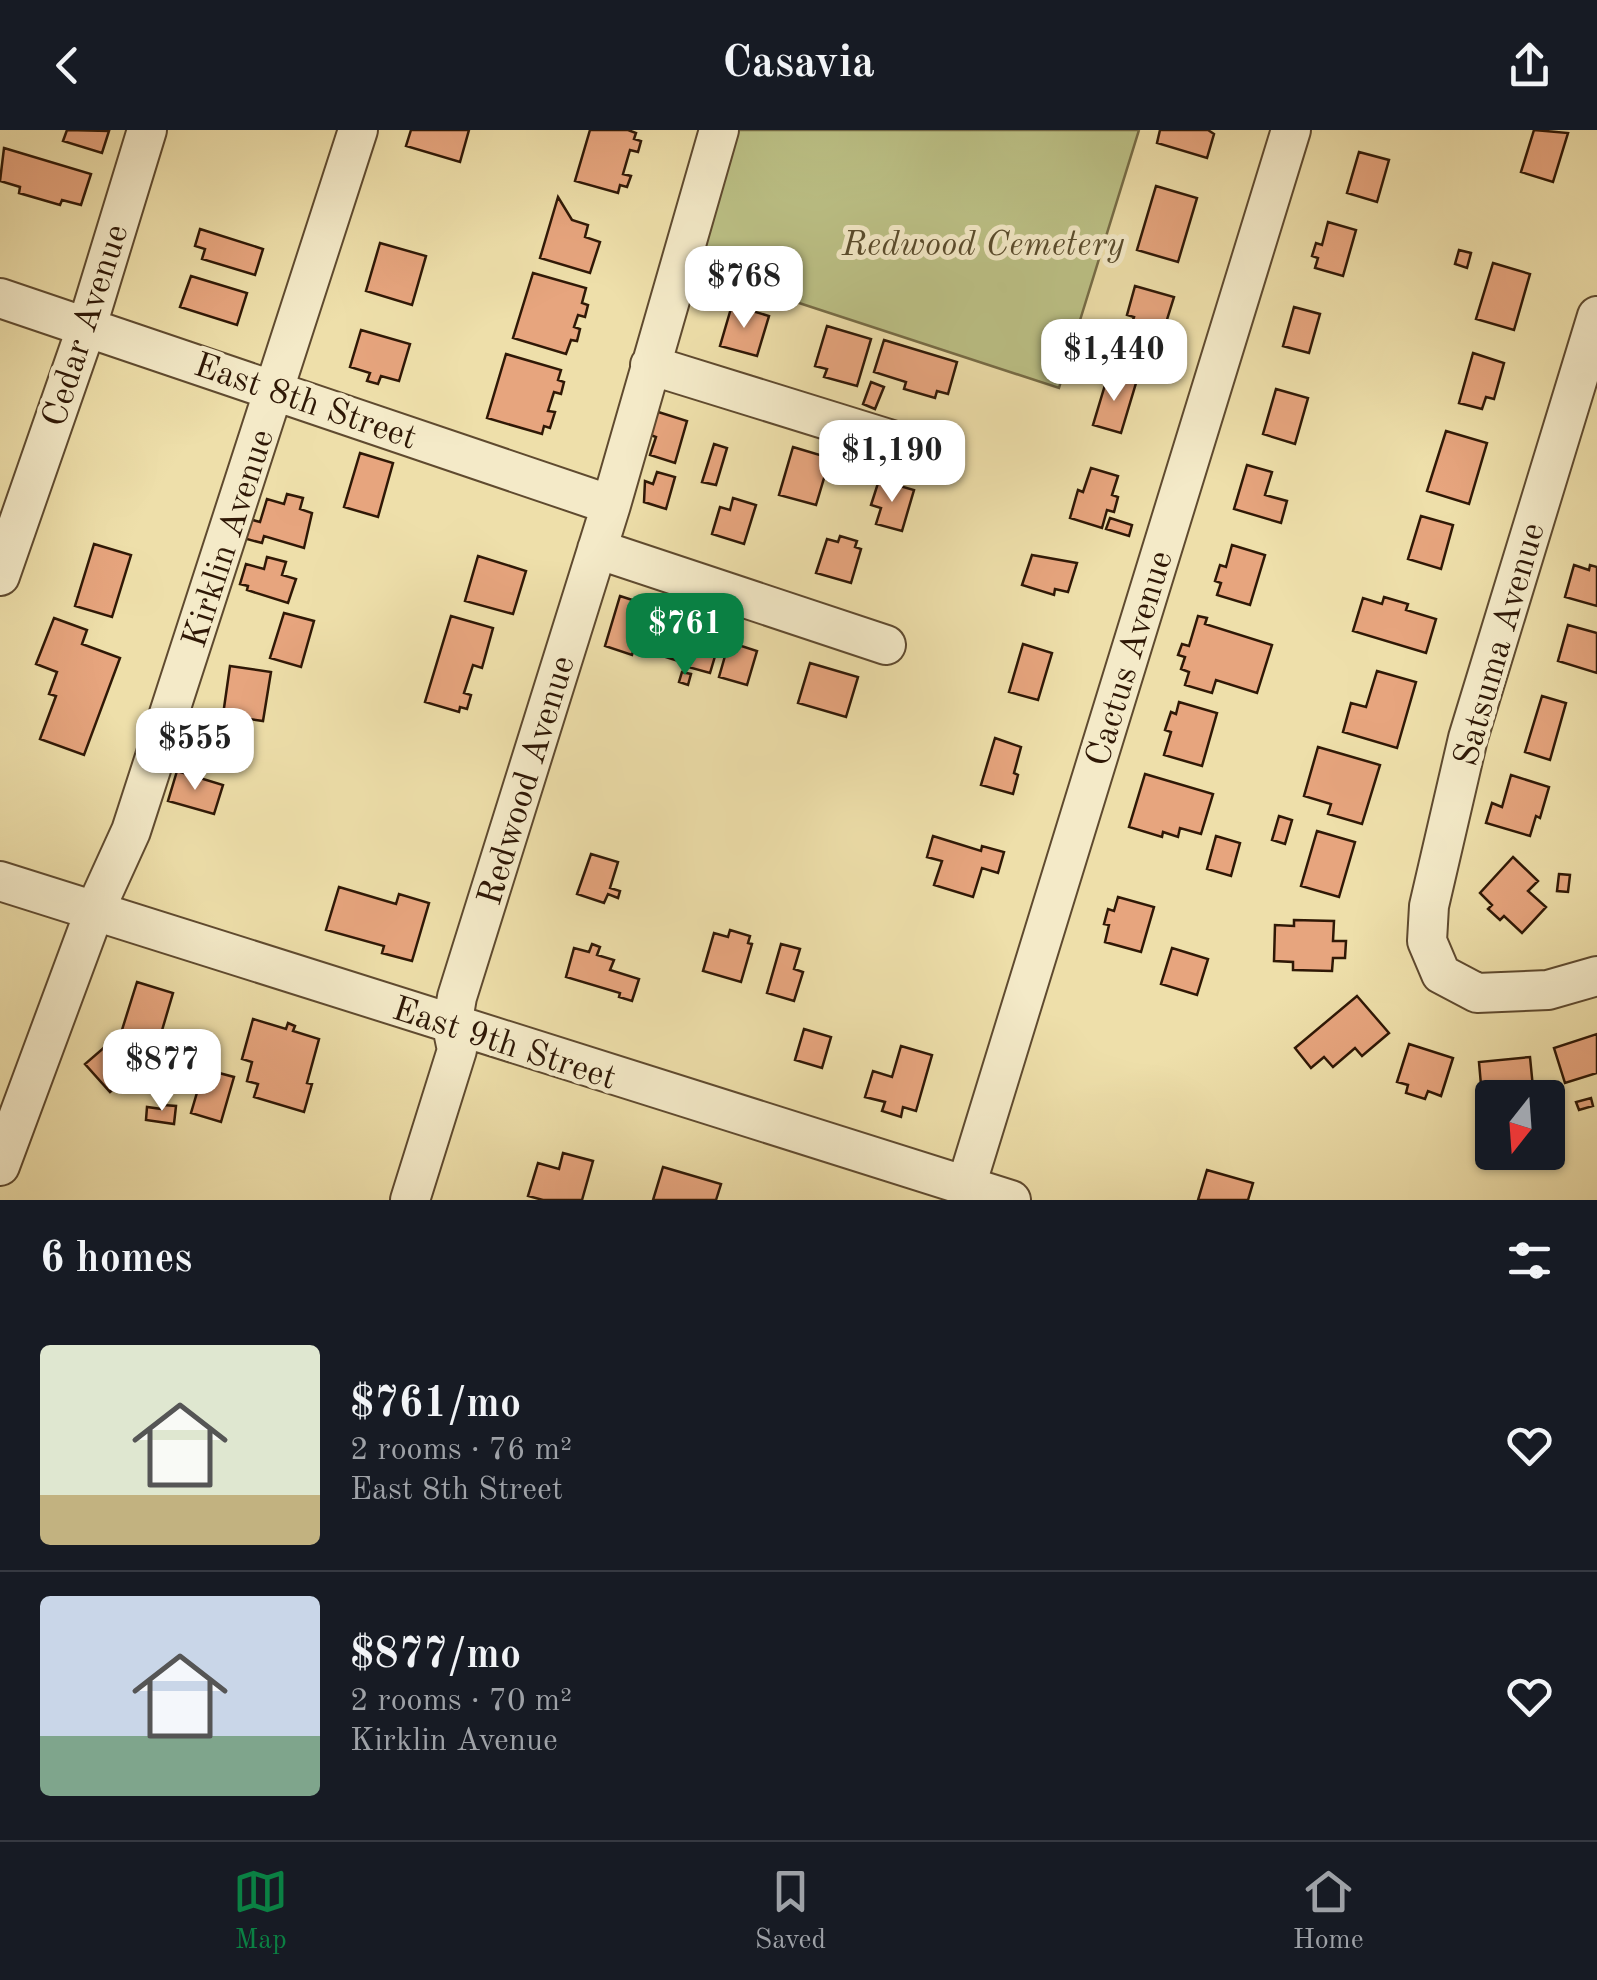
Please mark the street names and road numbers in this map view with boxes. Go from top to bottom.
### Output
street label: Cedar Avenue [37,220,136,431]
street label: East 8th Street [189,348,421,457]
street label: Kirklin Avenue [178,425,281,652]
street label: Satsuma Avenue [1449,519,1552,770]
street label: Cactus Avenue [1081,547,1180,771]
street label: Redwood Avenue [473,652,582,910]
street label: East 9th Street [388,992,620,1097]

